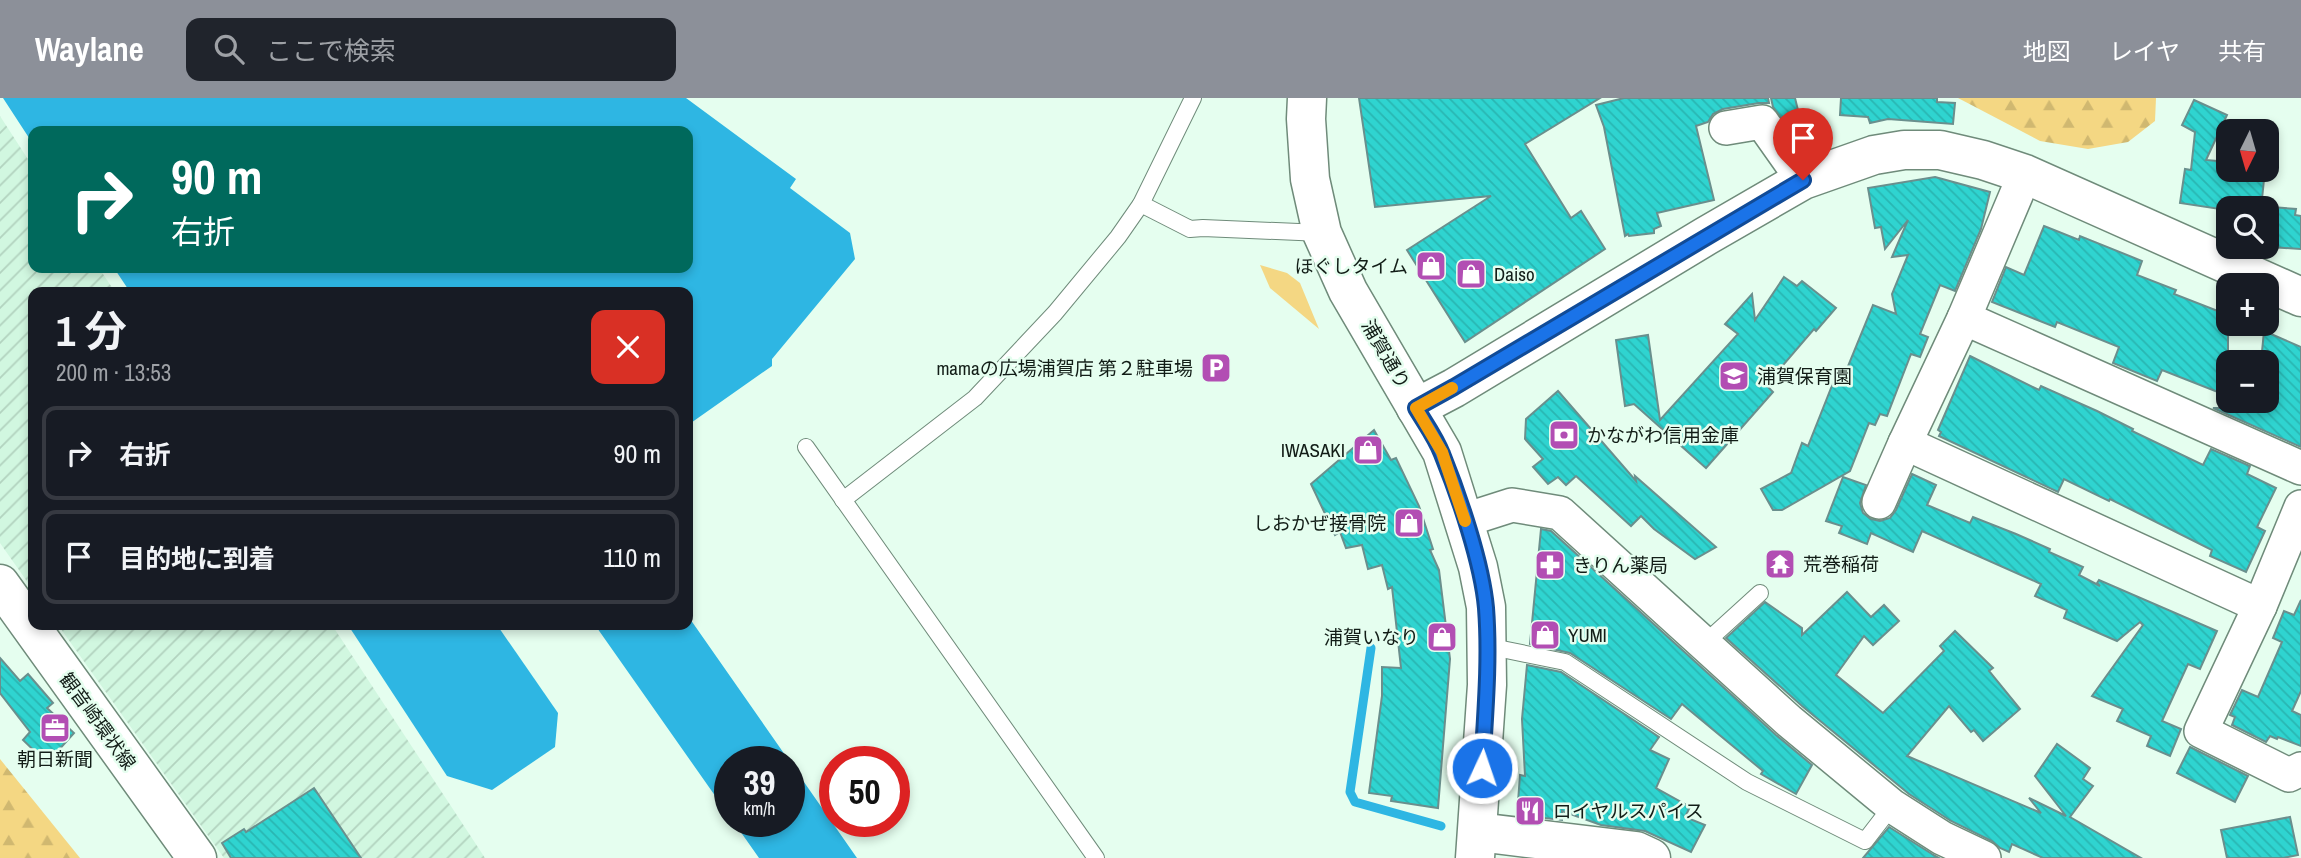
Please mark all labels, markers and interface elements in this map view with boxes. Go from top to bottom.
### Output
search box [186,18,676,81]
text: Waylane [35,27,144,71]
icon: search [210,30,248,68]
text: ここで検索 [266,33,396,68]
text: 地図 [2023,35,2071,67]
text: レイヤ [2109,35,2180,67]
text: 共有 [2218,35,2266,67]
pin [1773,108,1833,180]
icon: arrive [1784,119,1822,157]
north arrow [2216,119,2278,182]
map controls [2216,119,2279,413]
text: 90 m [171,143,263,209]
icon: right [56,154,147,245]
button: search [2216,196,2279,259]
text: 右折 [171,210,235,253]
shop icon: ほぐしタイム [1414,249,1448,283]
place label: ほぐしタイム [1294,253,1408,279]
shop icon: Daiso [1454,257,1488,291]
place label: Daiso [1494,261,1535,287]
button: + [2216,273,2279,336]
text: 1 分 [56,303,127,359]
button: close [591,310,665,384]
street label: 浦賀通り [1356,315,1416,393]
button: − [2216,350,2279,413]
parking icon: mamaの広場浦賀店 第２駐車場 [1199,351,1233,385]
place label: mamaの広場浦賀店 第２駐車場 [936,355,1193,381]
text: 200 m · 13:53 [56,357,171,388]
school or university icon: 浦賀保育園 [1717,359,1751,393]
place label: 浦賀保育園 [1757,363,1852,389]
bank icon: かながわ信用金庫 [1547,418,1581,452]
place label: かながわ信用金庫 [1587,422,1739,448]
shop icon: IWASAKI [1351,433,1385,467]
icon: right [60,434,98,472]
text: 90 m [614,436,661,471]
text: 右折 [119,437,171,472]
place label: IWASAKI [1281,437,1345,463]
shop icon: しおかぜ接骨院 [1392,506,1426,540]
place label: しおかぜ接骨院 [1253,510,1386,536]
icon: arrive [60,538,98,576]
text: 110 m [603,540,661,575]
text: 目的地に到着 [119,541,275,576]
temple icon: 荒巻稲荷 [1763,547,1797,581]
pharmacy icon: きりん薬局 [1533,548,1567,582]
place label: 荒巻稲荷 [1803,551,1879,577]
place label: きりん薬局 [1573,552,1668,578]
shop icon: YUMI [1528,618,1562,652]
shop icon: 浦賀いなり [1425,620,1459,654]
place label: YUMI [1568,622,1607,648]
place label: 浦賀いなり [1324,624,1419,650]
street label: 観音崎環状線 [54,667,142,775]
office icon: 朝日新聞 [38,711,72,745]
position arrow [1445,731,1519,805]
place label: 朝日新聞 [17,746,93,772]
speed limit sign: 50 [819,746,910,837]
text: 39 [744,759,775,806]
restaurant icon: ロイヤルスパイス [1513,794,1547,828]
text: km/h [744,796,776,821]
place label: ロイヤルスパイス [1553,798,1704,824]

